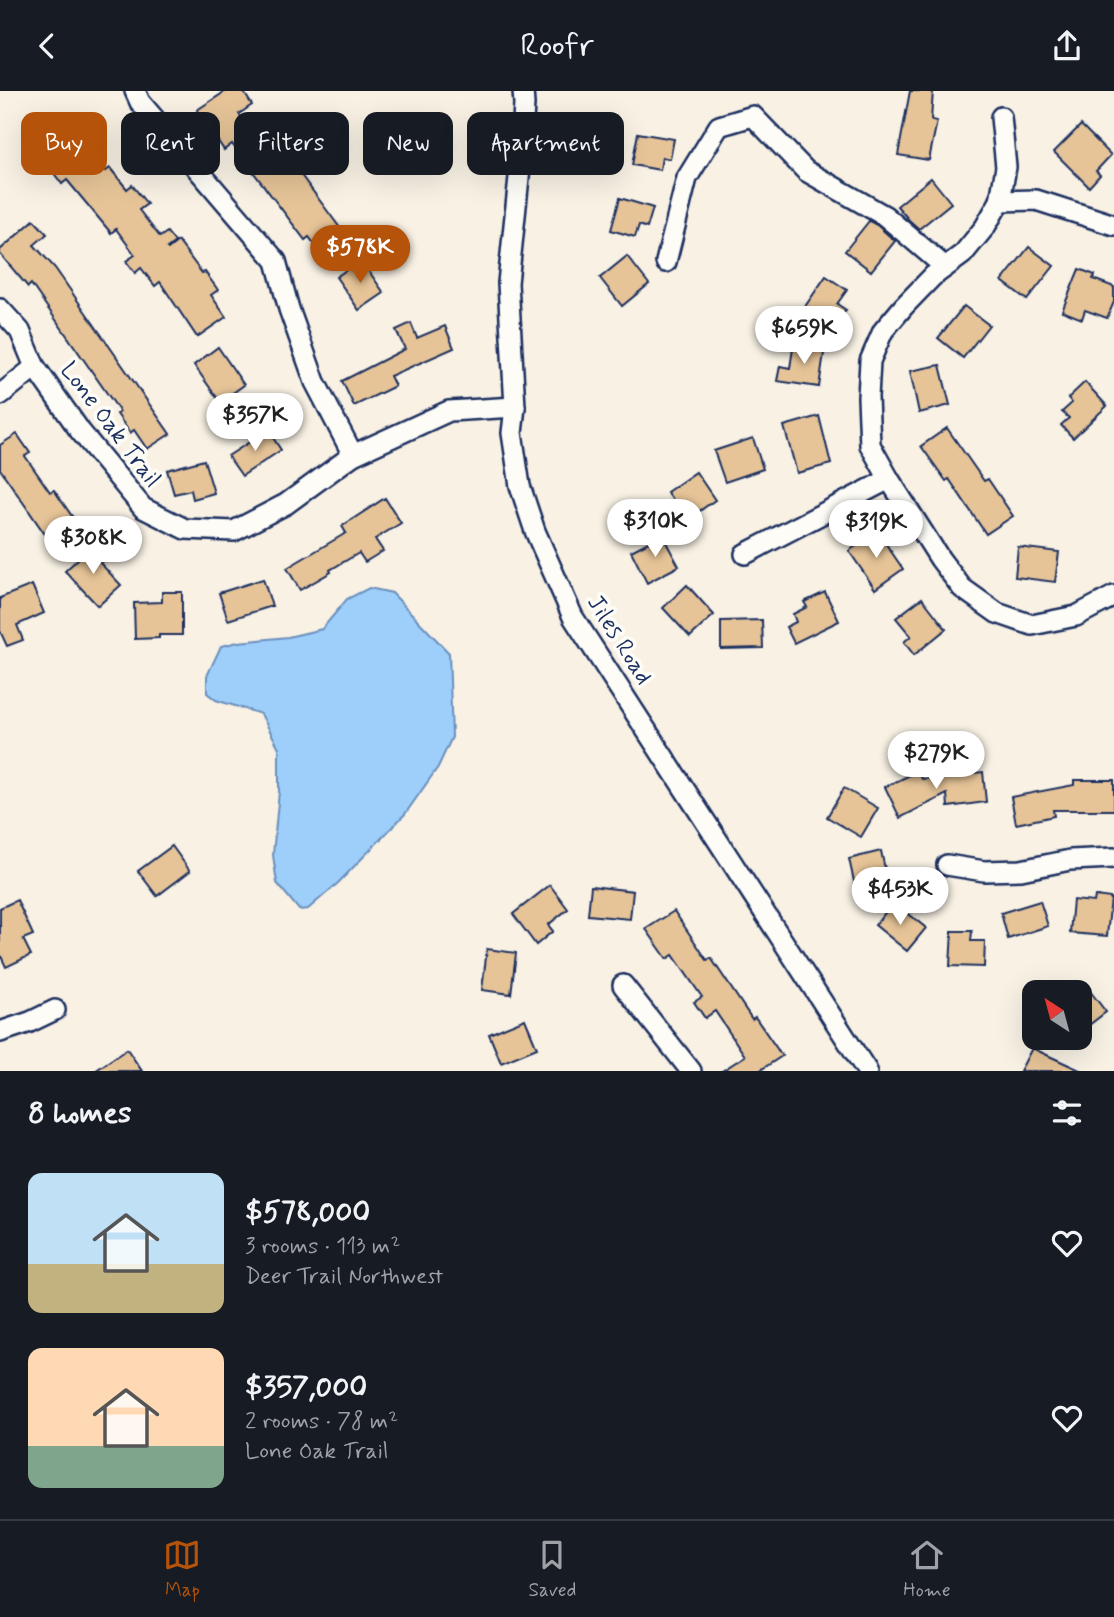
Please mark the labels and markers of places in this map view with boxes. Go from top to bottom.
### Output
pin: $578K [311,225,409,285]
pin: $659K [755,307,853,366]
pin: $357K [206,393,304,453]
pin: $310K [606,499,704,559]
pin: $319K [827,501,925,560]
pin: $308K [44,517,142,576]
pin: $279K [887,731,985,791]
pin: $453K [851,867,949,927]

